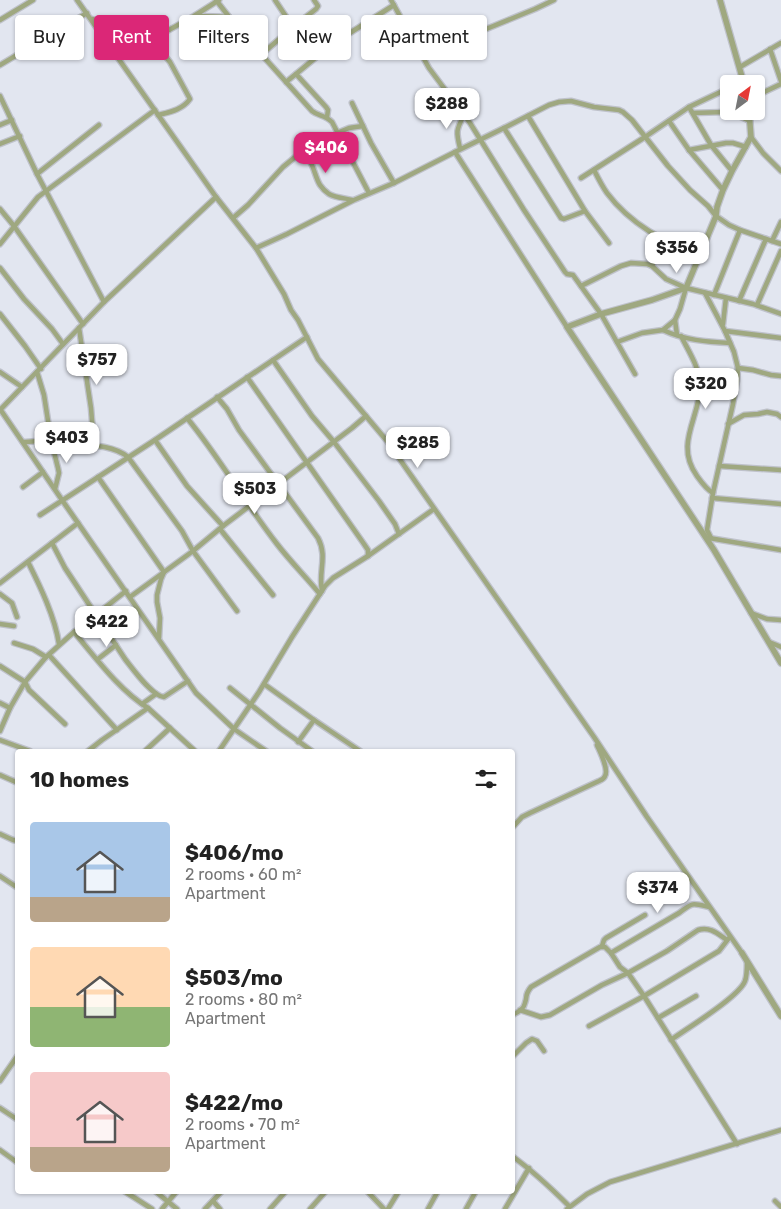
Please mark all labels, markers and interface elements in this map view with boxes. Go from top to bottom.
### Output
chip: Buy [15,15,84,60]
chip: Rent [94,15,169,60]
chip: Filters [179,15,268,60]
chip: New [278,15,351,60]
chip: Apartment [361,15,487,60]
north arrow [720,75,765,120]
map controls [720,75,765,120]
pin: $288 [417,88,477,130]
text: $288 [426,94,468,113]
pin: $406 [296,132,356,174]
text: $406 [305,138,347,157]
pin: $356 [647,232,707,274]
text: $356 [656,238,698,257]
pin: $757 [67,344,127,386]
text: $757 [77,350,117,369]
pin: $320 [676,368,736,410]
text: $320 [685,374,727,393]
pin: $403 [37,422,97,464]
pin: $285 [388,426,448,469]
text: $403 [45,428,89,447]
text: $285 [397,433,439,452]
pin: $503 [225,472,285,515]
text: $503 [234,479,276,498]
pin: $422 [77,606,137,648]
text: $422 [86,612,128,631]
icon: filters [472,765,500,793]
text: 10 homes [30,767,129,792]
text: $406/mo [185,840,283,865]
icon: home [70,842,130,902]
text: 2 rooms · 60 m² [185,865,302,884]
pin: $374 [628,872,688,914]
text: $374 [638,878,678,897]
text: Apartment [185,884,265,903]
text: $503/mo [185,965,283,990]
icon: home [70,967,130,1027]
text: 2 rooms · 80 m² [185,990,302,1009]
text: Apartment [185,1009,265,1028]
text: $422/mo [185,1090,283,1115]
icon: home [70,1092,130,1152]
text: 2 rooms · 70 m² [185,1115,300,1134]
text: Apartment [185,1134,265,1153]

